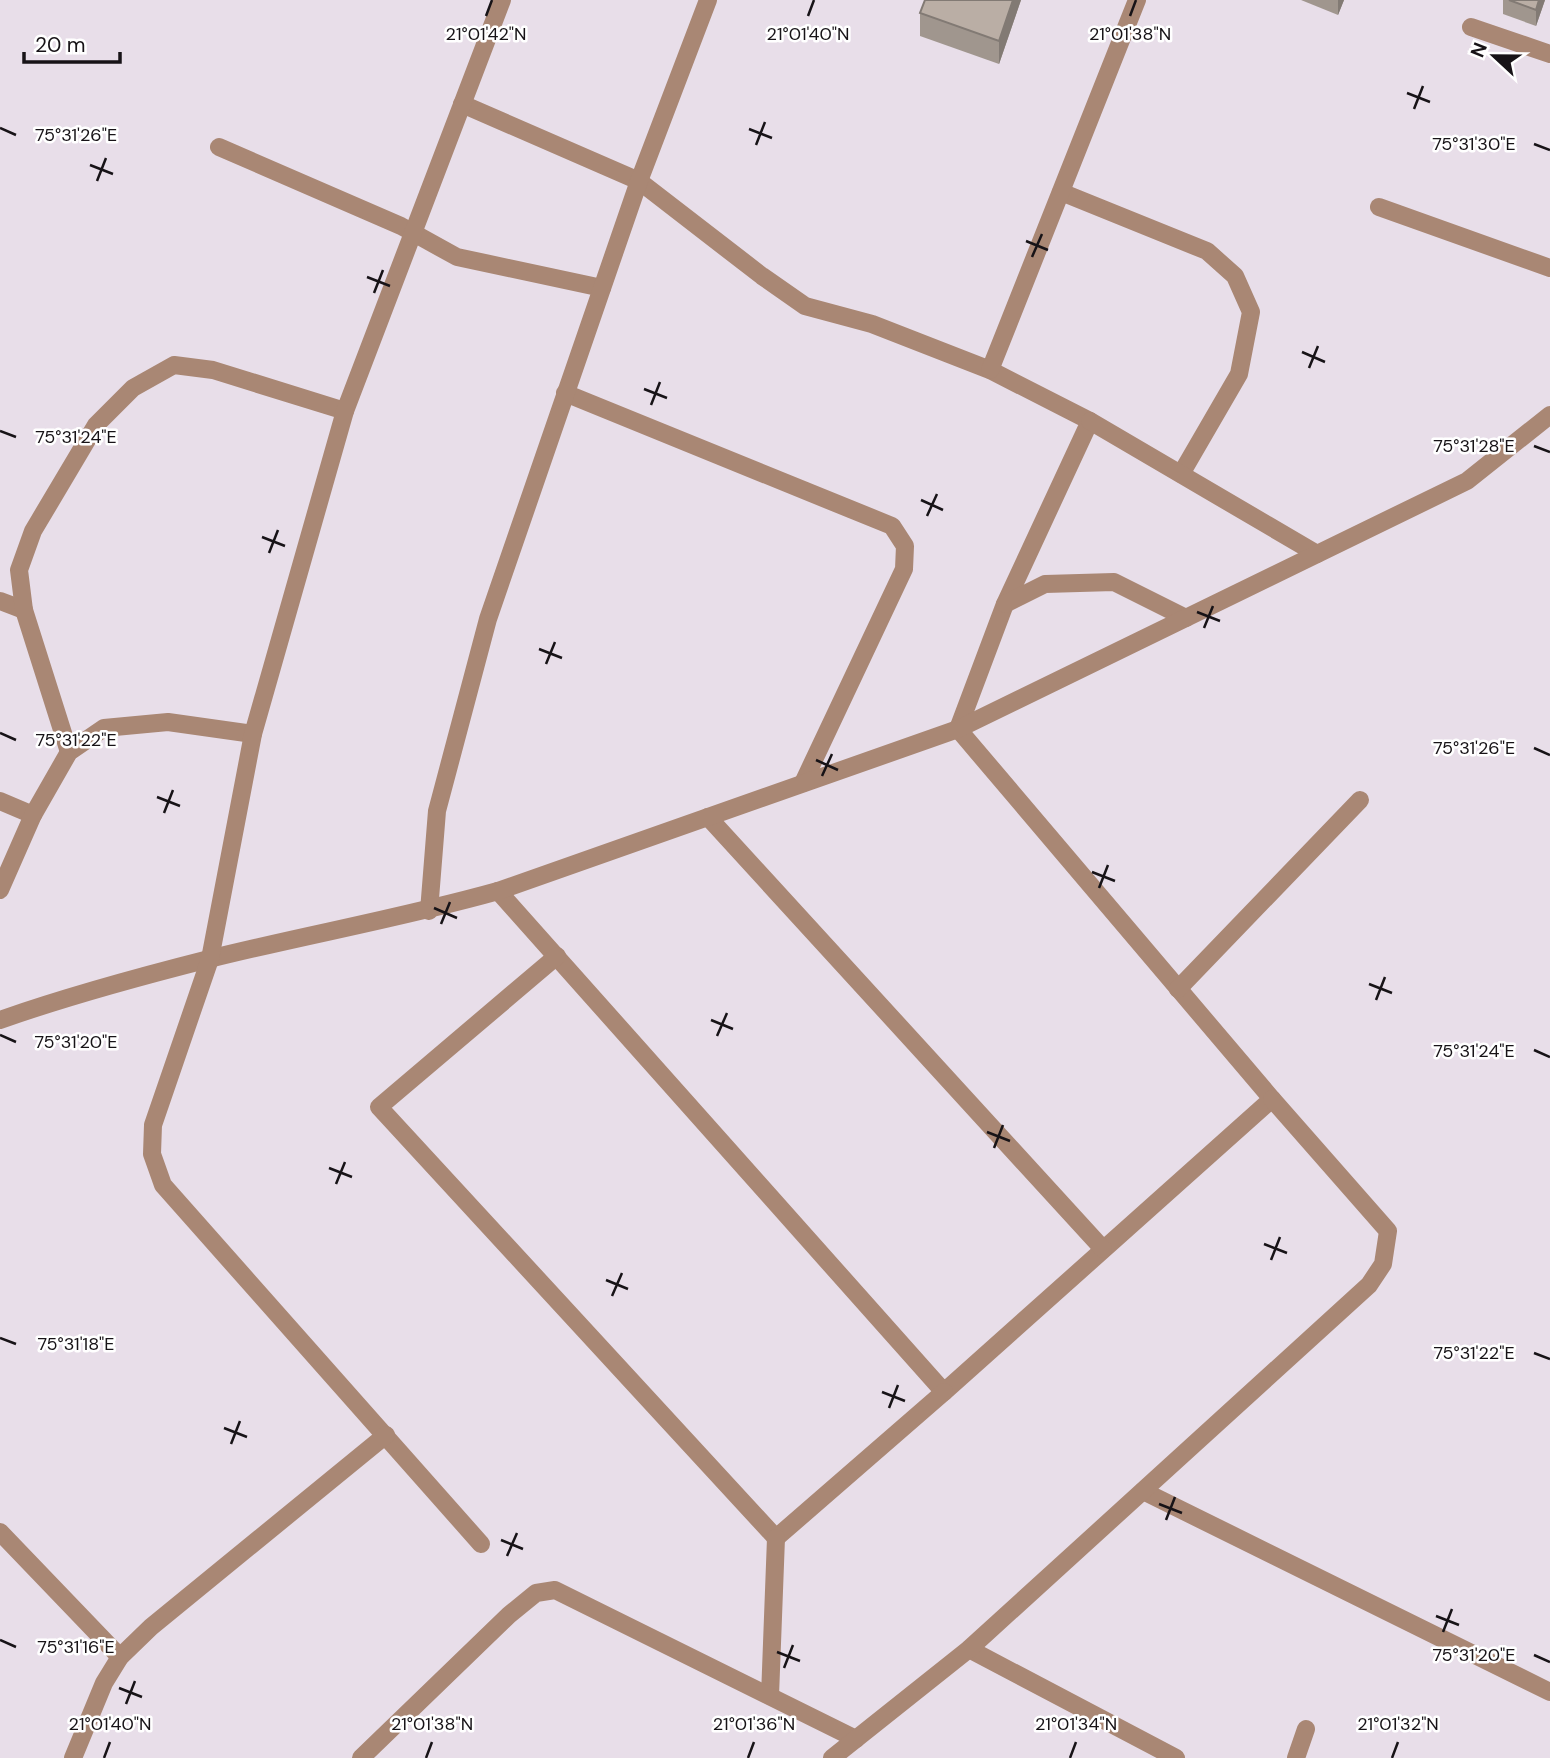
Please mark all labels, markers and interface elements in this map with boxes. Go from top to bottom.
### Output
scale bar [24,21,121,65]
north arrow [1459,21,1529,91]
text: 21°01'42"N [446,22,526,46]
text: 21°01'40"N [767,22,849,46]
text: 21°01'38"N [1089,22,1171,46]
text: 20 m [35,31,86,59]
text: N [1465,39,1493,61]
text: 75°31'26"E [35,123,117,147]
text: 75°31'30"E [1432,132,1516,156]
text: 75°31'24"E [35,425,117,449]
text: 75°31'28"E [1433,434,1515,458]
text: 75°31'22"E [35,728,117,752]
text: 75°31'26"E [1433,736,1515,760]
text: 75°31'20"E [35,1030,117,1054]
text: 75°31'24"E [1433,1039,1515,1063]
text: 75°31'18"E [37,1332,115,1356]
text: 75°31'22"E [1433,1341,1515,1365]
text: 75°31'16"E [37,1635,115,1659]
text: 75°31'20"E [1433,1643,1515,1667]
text: 21°01'40"N [69,1712,151,1736]
text: 21°01'38"N [391,1712,473,1736]
text: 21°01'36"N [713,1712,795,1736]
text: 21°01'34"N [1035,1712,1117,1736]
text: 21°01'32"N [1357,1712,1439,1736]

